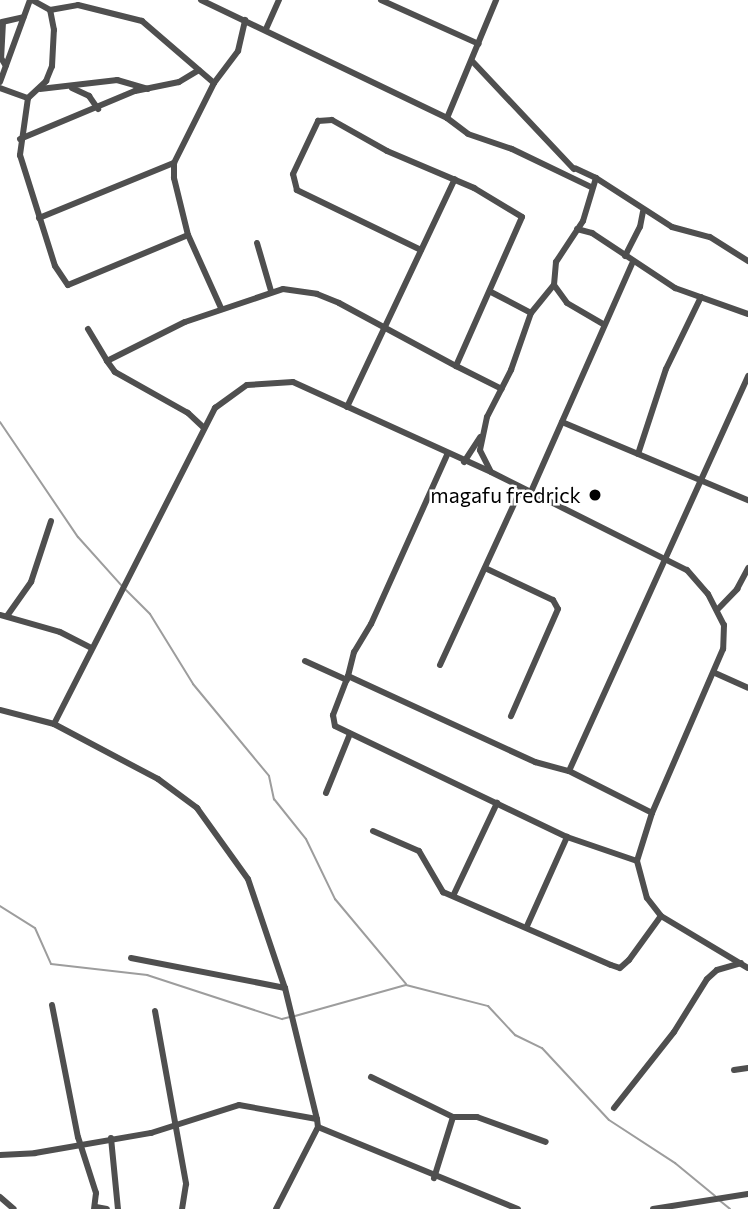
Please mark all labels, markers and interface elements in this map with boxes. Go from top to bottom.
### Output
place label: magafu fredrick [430,482,581,508]
marker: magafu fredrick [587,487,603,503]

